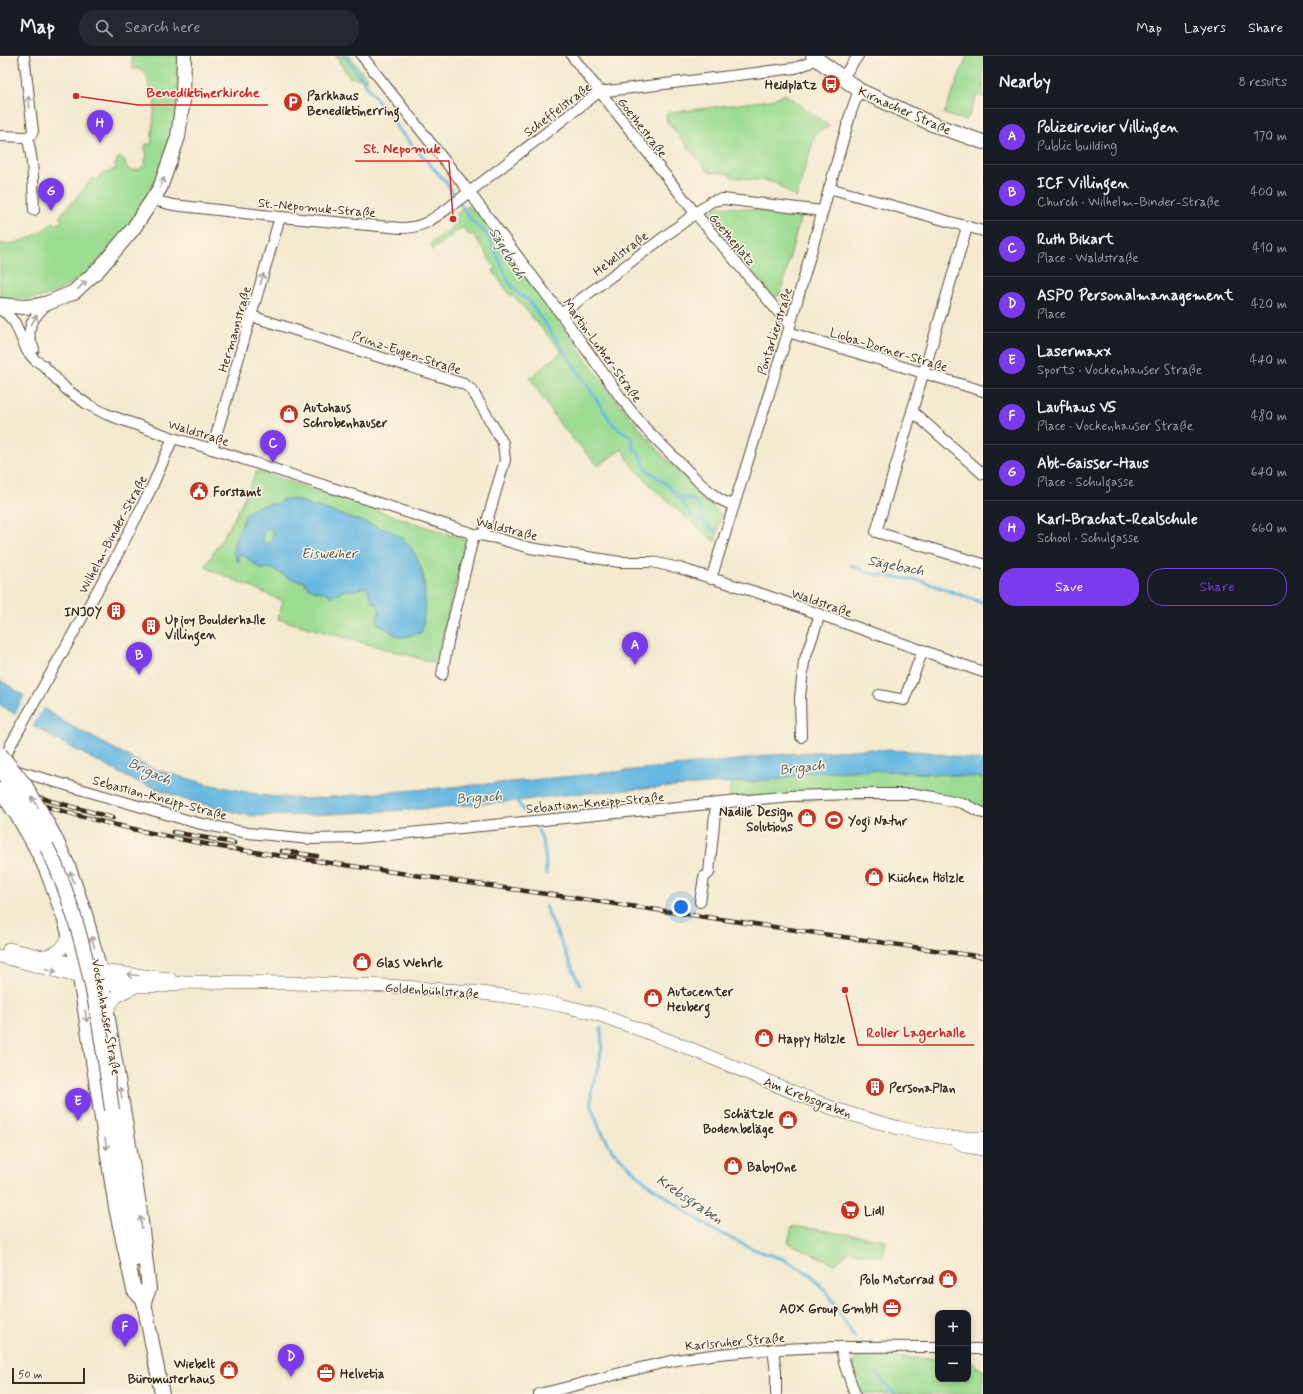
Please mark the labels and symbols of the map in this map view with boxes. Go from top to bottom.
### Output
bus stop icon: Heidplatz [820,73,842,95]
place label: Heidplatz [765,77,817,94]
callout: Benediktinerkirche [138,79,268,105]
street label: Scheffelstraße [521,79,595,141]
street label: Kirnacher Straße [855,83,953,139]
text: Benediktinerkirche [146,84,260,102]
place label: Parkhaus Benediktinerring [307,88,400,123]
parking icon: Parkhaus Benediktinerring [282,91,304,113]
street label: Goethestraße [613,94,671,162]
one-way arrow [26,95,33,108]
pin: H [87,110,113,143]
callout: St. Nepomuk [355,135,449,161]
text: St. Nepomuk [363,140,441,158]
pin: G [38,178,64,211]
one-way arrow [159,178,166,190]
street label: St.-Nepomuk-Straße [257,195,377,222]
street label: Goetheplatz [705,210,759,270]
water label: Sägebach [484,225,530,283]
street label: Hebelstraße [590,228,652,281]
one-way arrow [259,272,266,285]
one-way arrow [77,280,87,290]
street label: Hermannstraße [215,284,256,374]
street label: Pontarlierstraße [754,286,797,377]
street label: Martin-Luther-Straße [558,295,645,406]
one-way arrow [31,314,39,326]
street label: Lioba-Dorner-Straße [828,324,950,376]
street label: Prinz-Eugen-Straße [350,328,463,379]
place label: Autohaus Schrobenhauser [303,400,388,432]
shop icon: Autohaus Schrobenhauser [278,403,300,425]
street label: Waldstraße [166,416,231,451]
pin: C [260,430,286,463]
street label: Wilhelm-Binder-Straße [75,473,152,597]
public building icon: Forstamt [188,480,210,502]
place label: Forstamt [213,484,262,501]
street label: Waldstraße [474,514,539,545]
water label: Eisweiher [301,545,359,563]
water label: Sägebach [866,552,926,581]
street label: Waldstraße [789,585,854,622]
building icon: INJOY [105,600,127,622]
place label: INJOY [64,604,103,621]
place label: Upjoy Boulderhalle Villingen [165,612,266,647]
building icon: Upjoy Boulderhalle Villingen [140,615,162,637]
pin: A [622,632,648,665]
pin: B [126,642,152,675]
water label: Brigach [124,754,174,792]
water label: Brigach [778,756,826,782]
street label: Sebastian-Kneipp-Straße [90,772,229,825]
water label: Brigach [456,787,503,811]
street label: Sebastian-Kneipp-Straße [525,789,665,818]
one-way arrow [31,796,39,808]
place label: Nadile Design Solutions [719,804,793,836]
shop icon: Nadile Design Solutions [796,807,818,829]
sports icon: Yogi Natur [823,809,845,831]
place label: Yogi Natur [848,813,908,833]
shop icon: Küchen Hölzle [863,866,885,888]
place label: Küchen Hölzle [888,870,965,887]
one-way arrow [68,871,75,884]
your location [671,897,691,917]
one-way arrow [89,936,96,949]
shop icon: Glas Wehrle [351,951,373,973]
place label: Glas Wehrle [376,955,443,972]
street label: Vockenhauser Straße [87,958,124,1077]
one-way arrow [44,966,57,974]
one-way arrow [127,971,140,979]
street label: Goldenbühlstraße [384,980,480,1003]
place label: Autocenter Heuberg [667,984,734,1019]
shop icon: Autocenter Heuberg [642,987,664,1009]
one-way arrow [82,1009,90,1022]
callout: Roller Lagerhalle [858,1019,974,1045]
text: Roller Lagerhalle [866,1024,966,1044]
shop icon: Happy Hölzle [753,1027,775,1049]
place label: Happy Hölzle [778,1031,846,1048]
street label: Am Krebsgraben [761,1074,854,1124]
building icon: PersonaPlan [864,1076,886,1098]
place label: PersonaPlan [889,1080,956,1097]
one-way arrow [117,1087,125,1100]
pin: E [65,1088,91,1121]
place label: Schätzle Bodenbeläge [703,1106,775,1139]
shop icon: Schätzle Bodenbeläge [777,1109,799,1131]
one-way arrow [102,1137,110,1150]
shop icon: BabyOne [722,1155,744,1177]
place label: BabyOne [747,1159,797,1176]
water label: Krebsgraben [652,1171,726,1230]
supermarket icon: Lidl [839,1199,861,1221]
place label: Lidl [864,1203,884,1220]
one-way arrow [137,1216,145,1229]
shop icon: Polo Motorrad [937,1268,959,1290]
place label: Polo Motorrad [859,1272,934,1289]
office icon: AOX Group GmbH [881,1297,903,1319]
place label: AOX Group GmbH [779,1301,878,1318]
pin: F [112,1314,138,1347]
street label: Karlsruher Straße [684,1330,786,1355]
pin: D [278,1344,304,1377]
place label: Wiebelt Büromusterhaus [128,1356,215,1388]
shop icon: Wiebelt Büromusterhaus [218,1359,240,1381]
office icon: Helvetia [315,1362,337,1384]
scale bar [12,1366,85,1385]
place label: Helvetia [340,1366,385,1383]

